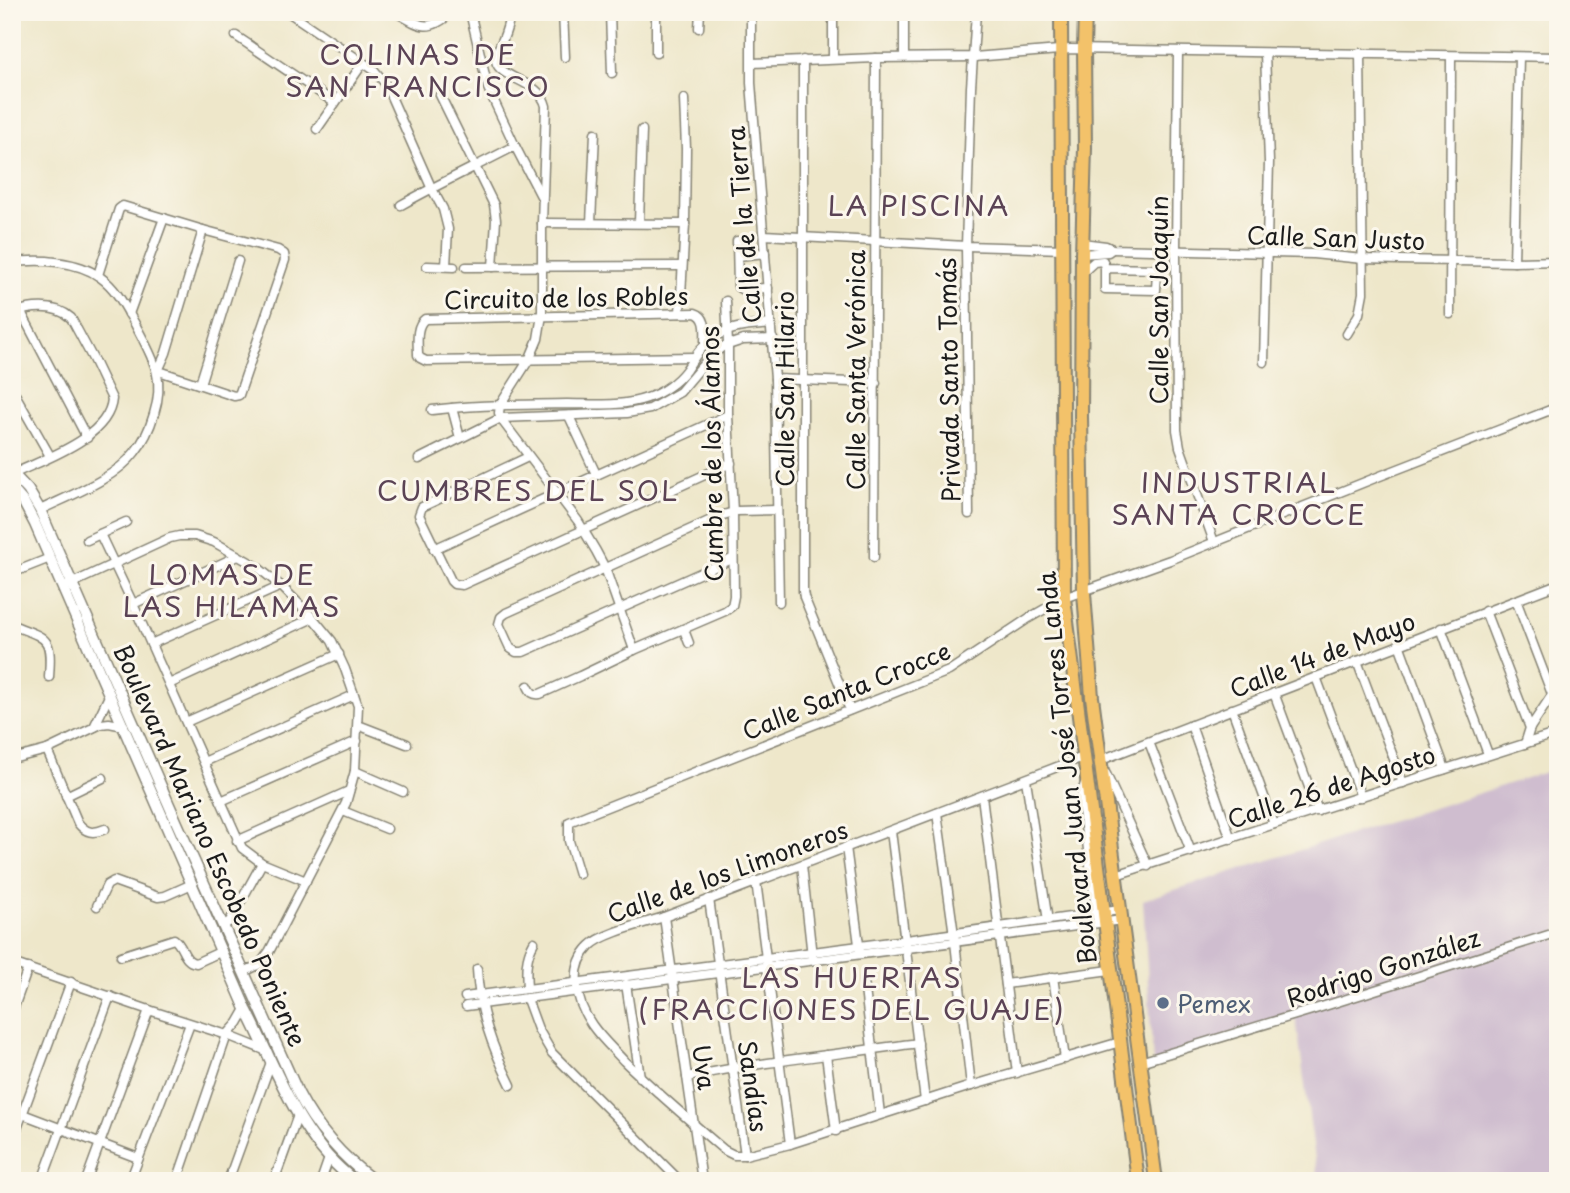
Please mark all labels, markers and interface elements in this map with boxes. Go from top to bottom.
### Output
district label: COLINAS DE SAN FRANCISCO [285,32,551,107]
street label: Calle de la Tierra [716,125,770,325]
district label: LA PISCINA [828,183,1010,226]
street label: Calle San Joaquín [1140,195,1176,405]
street label: Calle San Justo [1246,216,1426,258]
street label: Calle Santa Verónica [837,250,873,490]
street label: Privada Santo Tomás [928,257,968,503]
street label: Circuito de los Robles [443,277,689,317]
street label: Calle San Hilario [766,291,802,487]
street label: Cumbre de los Álamos [691,326,731,582]
district label: INDUSTRIAL SANTA CROCCE [1112,460,1366,535]
district label: CUMBRES DEL SOL [377,468,679,511]
district label: LOMAS DE LAS HILAMAS [123,552,341,627]
street label: Boulevard Juan José Torres Landa [1027,569,1105,966]
street label: Calle 14 de Mayo [1224,602,1420,706]
street label: Calle Santa Crocce [736,632,956,748]
street label: Boulevard Mariano Escobedo Poniente [106,638,316,1052]
street label: Calle 26 de Agosto [1222,735,1440,837]
street label: Calle de los Limoneros [602,811,852,931]
street label: Rodrigo González [1282,919,1484,1015]
district label: LAS HUERTAS (FRACCIONES DEL GUAJE) [638,955,1066,1030]
place label: Pemex [1177,985,1251,1021]
marker: Pemex [1155,995,1171,1011]
street label: Sandías [730,1038,778,1134]
street label: Uva [684,1042,726,1092]

